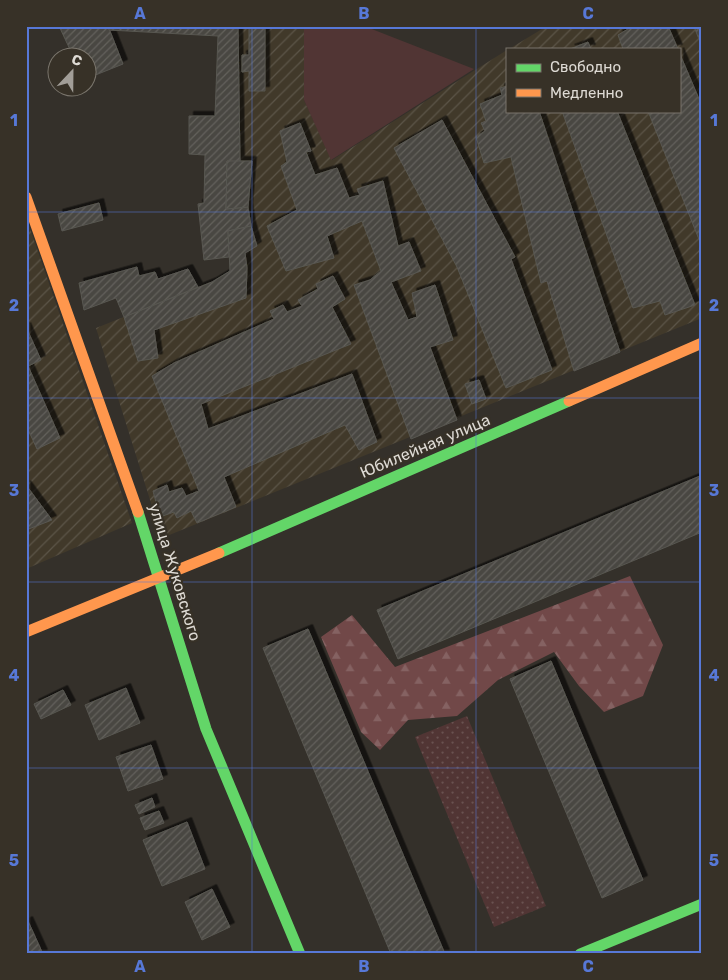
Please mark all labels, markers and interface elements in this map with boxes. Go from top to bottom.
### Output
text: A [134,4,146,23]
text: B [358,4,370,23]
text: C [582,4,594,23]
north arrow [48,48,98,98]
legend [506,48,680,112]
text: С [69,51,85,70]
text: Свободно [550,58,621,76]
text: Медленно [550,84,623,102]
text: 1 [10,111,18,130]
text: 1 [710,111,718,130]
text: 2 [9,296,19,315]
text: 2 [709,296,719,315]
street label: Юбилейная улица [357,410,493,482]
text: 3 [9,481,19,500]
text: 3 [709,481,719,500]
street label: улица Жуковского [145,501,205,643]
text: 4 [9,666,20,685]
text: 4 [709,666,720,685]
text: 5 [9,851,19,870]
text: 5 [709,851,719,870]
text: A [134,957,146,976]
text: B [358,957,370,976]
text: C [582,957,594,976]

